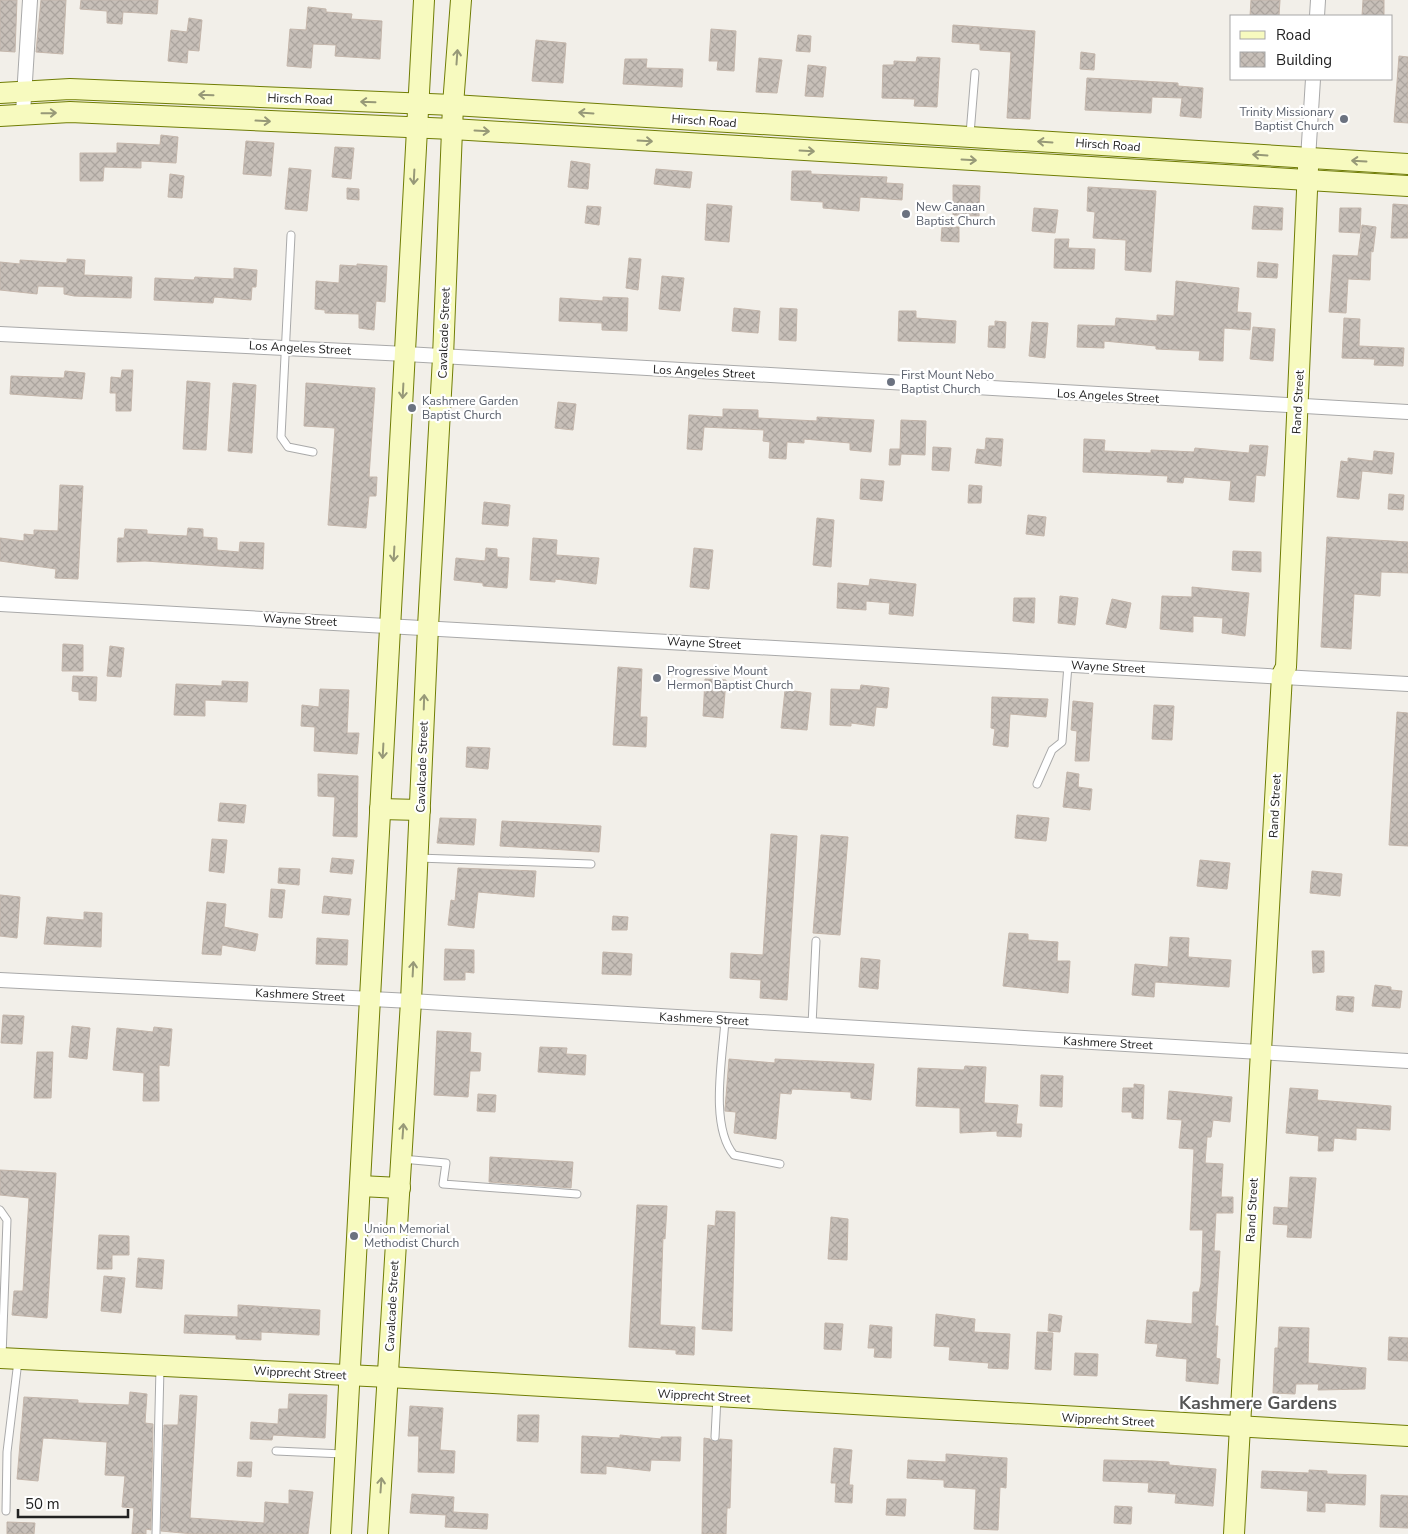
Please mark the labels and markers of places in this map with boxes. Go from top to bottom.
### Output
place label: Trinity Missionary Baptist Church [1239,104,1335,134]
marker: Trinity Missionary Baptist Church [1338,113,1350,125]
place label: New Canaan Baptist Church [916,199,996,229]
marker: New Canaan Baptist Church [900,208,912,220]
place label: First Mount Nebo Baptist Church [901,367,995,397]
marker: First Mount Nebo Baptist Church [885,376,897,388]
place label: Kashmere Garden Baptist Church [422,393,518,423]
marker: Kashmere Garden Baptist Church [406,402,418,414]
place label: Progressive Mount Hermon Baptist Church [667,663,793,693]
marker: Progressive Mount Hermon Baptist Church [651,672,663,684]
place label: Union Memorial Methodist Church [364,1221,459,1251]
marker: Union Memorial Methodist Church [348,1230,360,1242]

